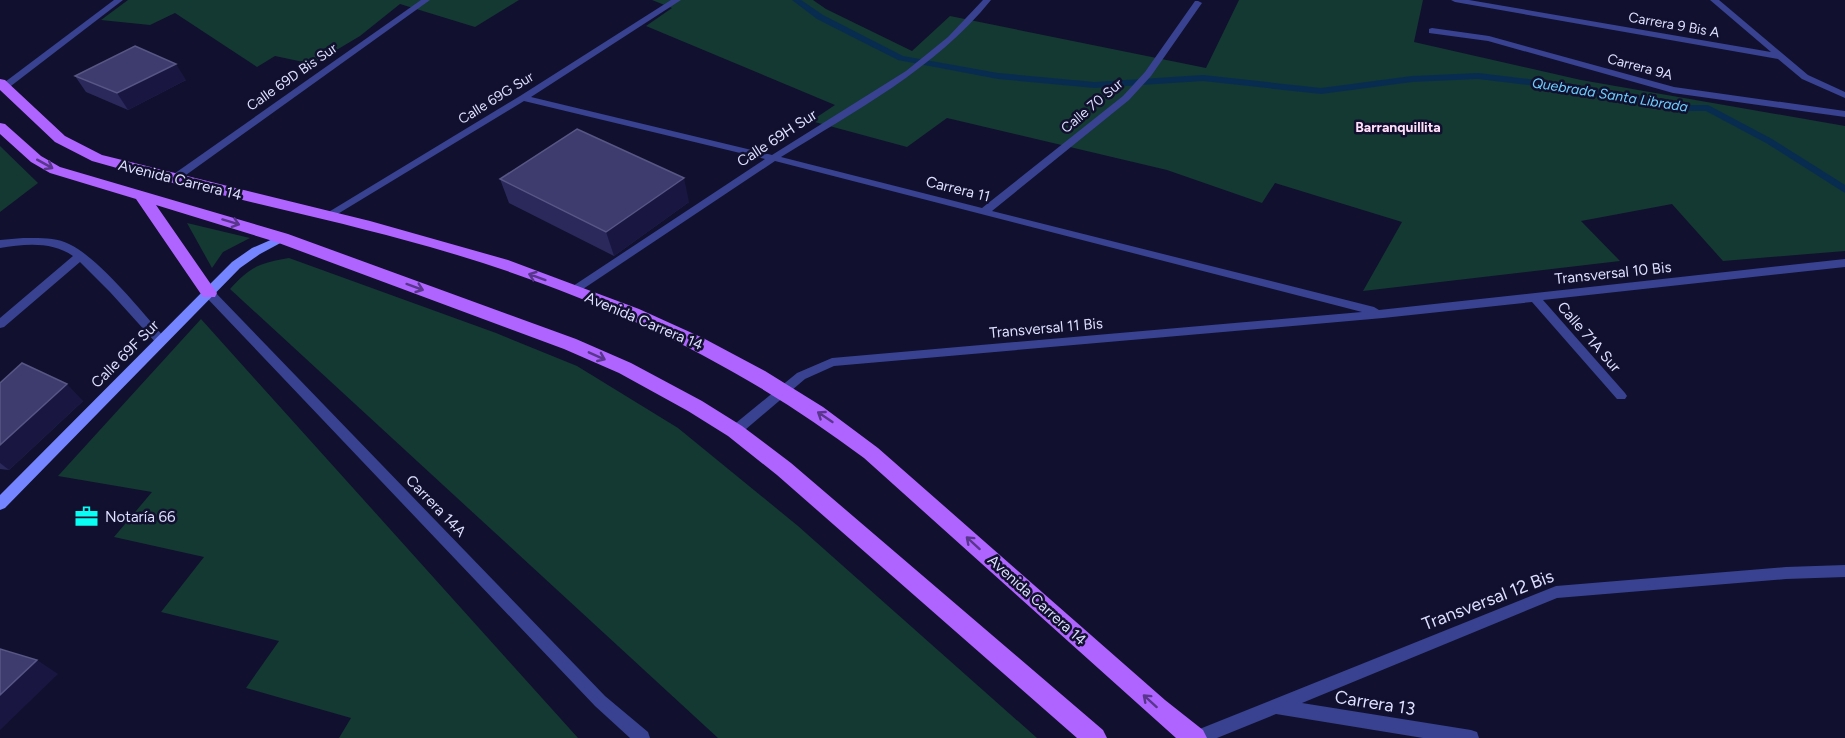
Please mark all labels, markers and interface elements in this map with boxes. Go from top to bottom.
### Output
street label: Carrera 9 Bis A [1627,9,1721,41]
street label: Calle 69D Bis Sur [244,39,341,114]
street label: Carrera 9A [1605,50,1675,84]
street label: Calle 69G Sur [455,68,537,128]
water label: Quebrada Santa Librada [1531,74,1689,116]
street label: Calle 70 Sur [1058,75,1127,137]
street label: Calle 69H Sur [734,106,820,170]
district label: Barranquillita [1355,119,1441,136]
street label: Avenida Carrera 14 [116,156,244,204]
one-way arrow [36,158,53,170]
street label: Carrera 11 [924,172,992,206]
one-way arrow [221,217,240,228]
street label: Transversal 10 Bis [1554,258,1672,288]
one-way arrow [528,271,547,282]
one-way arrow [405,282,424,293]
street label: Avenida Carrera 14 [582,288,706,354]
street label: Calle 71A Sur [1553,298,1625,376]
street label: Transversal 11 Bis [988,314,1104,342]
street label: Calle 69F Sur [87,316,163,392]
one-way arrow [588,351,606,362]
one-way arrow [817,411,834,423]
street label: Carrera 14A [402,471,470,541]
office icon: Notaría 66 [74,504,100,530]
place label: Notaría 66 [105,508,176,526]
one-way arrow [966,536,981,550]
street label: Avenida Carrera 14 [984,551,1090,649]
street label: Transversal 12 Bis [1419,565,1557,635]
street label: Carrera 13 [1333,686,1417,720]
one-way arrow [1143,694,1158,708]

